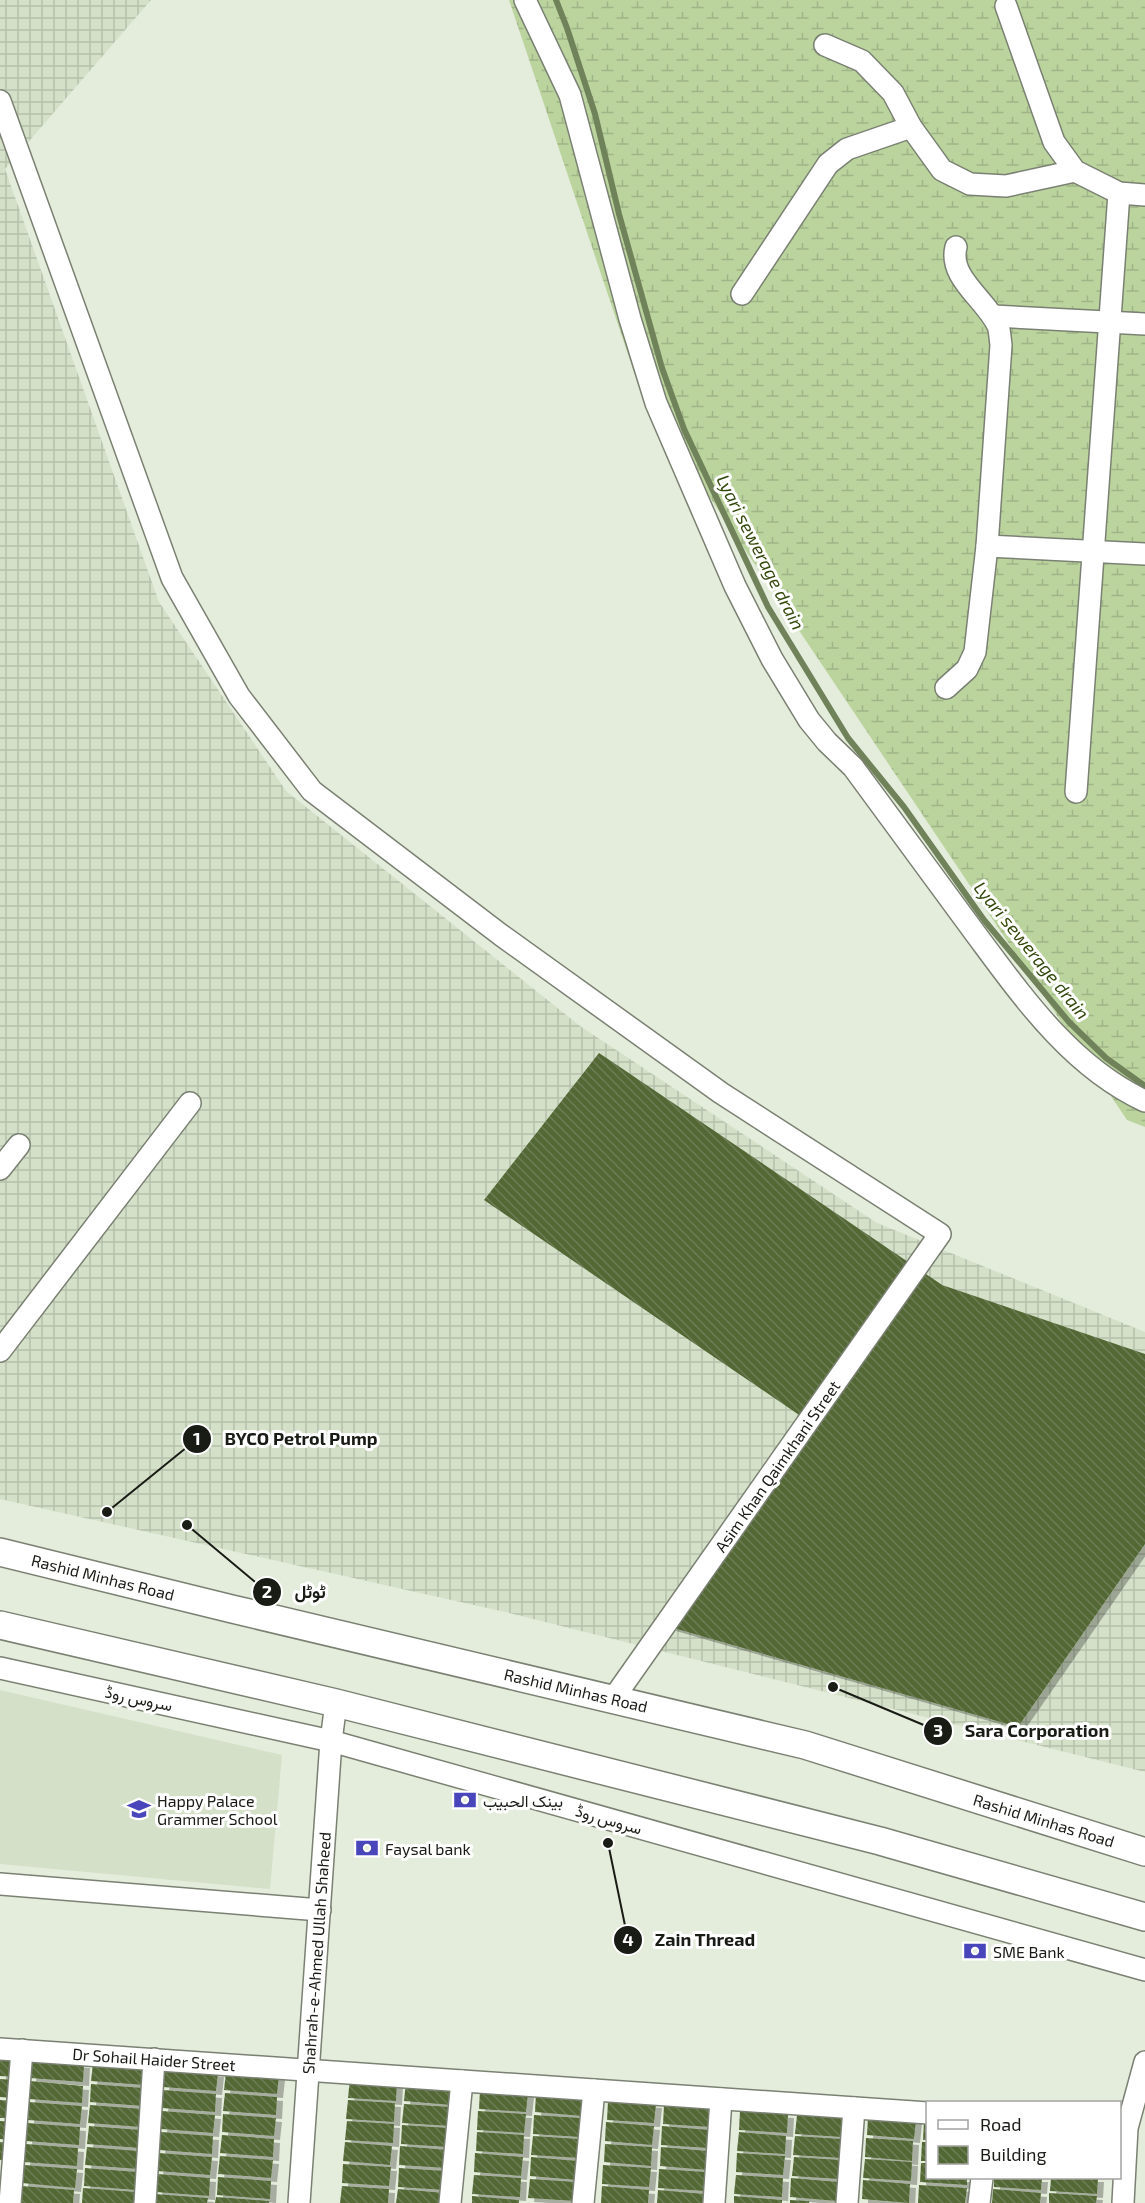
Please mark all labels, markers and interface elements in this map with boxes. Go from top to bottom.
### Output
water label: Lyari sewerage drain [712,471,810,633]
water label: Lyari sewerage drain [970,877,1094,1023]
street label: Asim Khan Qaimkhani Street [710,1377,844,1556]
callout: BYCO Petrol Pump [182,1421,389,1457]
text: 1 [193,1427,201,1449]
text: BYCO Petrol Pump [224,1427,378,1449]
street label: Rashid Minhas Road [30,1550,176,1604]
callout: ٹوٹل [252,1574,337,1610]
text: 2 [262,1580,272,1602]
text: ٹوٹل [294,1580,326,1603]
street label: Rashid Minhas Road [502,1664,650,1716]
street label: سروس روڈ [103,1682,174,1716]
callout: Sara Corporation [923,1713,1122,1749]
text: 3 [933,1719,943,1741]
text: Sara Corporation [965,1719,1109,1741]
bank icon: بينک الحبيب [452,1787,478,1813]
street label: Rashid Minhas Road [971,1789,1117,1851]
place label: Happy Palace Grammer School [157,1791,278,1828]
place label: بينک الحبيب [483,1791,563,1811]
school or university icon: Happy Palace Grammer School [126,1796,152,1822]
street label: سروس روڈ [573,1800,644,1839]
street label: Shahrah-e-Ahmed Ullah Shaheed [298,1831,334,2075]
bank icon: Faysal bank [354,1835,380,1861]
place label: Faysal bank [385,1839,471,1858]
callout: Zain Thread [613,1922,768,1958]
text: 4 [622,1928,634,1950]
text: Zain Thread [655,1928,755,1950]
bank icon: SME Bank [962,1938,988,1964]
place label: SME Bank [993,1942,1065,1961]
street label: Dr Sohail Haider Street [72,2044,236,2074]
legend [926,2101,1121,2179]
text: Road [980,2113,1021,2135]
text: Building [980,2143,1047,2165]

